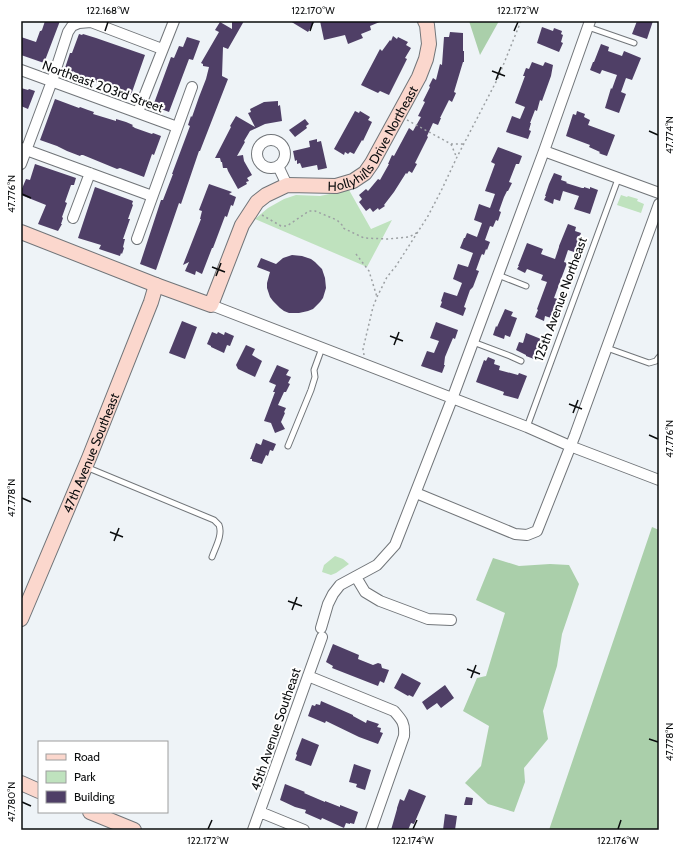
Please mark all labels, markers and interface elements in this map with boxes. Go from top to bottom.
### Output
text: 122.168°W [86,4,130,17]
text: 122.170°W [291,4,335,17]
text: 122.172°W [497,4,539,17]
street label: Northeast 203rd Street [40,57,166,116]
street label: Hollyhills Drive Northeast [328,82,421,194]
text: 47.774°N [663,116,676,154]
text: 47.776°N [5,175,18,213]
street label: 125th Avenue Northeast [530,234,590,363]
street label: 47th Avenue Southeast [59,390,122,515]
text: 47.776°N [663,420,676,458]
text: 47.778°N [5,479,18,517]
street label: 45th Avenue Southeast [246,665,304,792]
text: 47.778°N [663,723,676,761]
legend [38,741,168,813]
text: Road [74,749,100,764]
text: Park [74,769,96,784]
text: 47.780°N [5,782,18,822]
text: Building [74,789,116,804]
text: 122.172°W [187,834,229,847]
text: 122.174°W [392,834,434,847]
text: 122.176°W [597,834,639,847]

